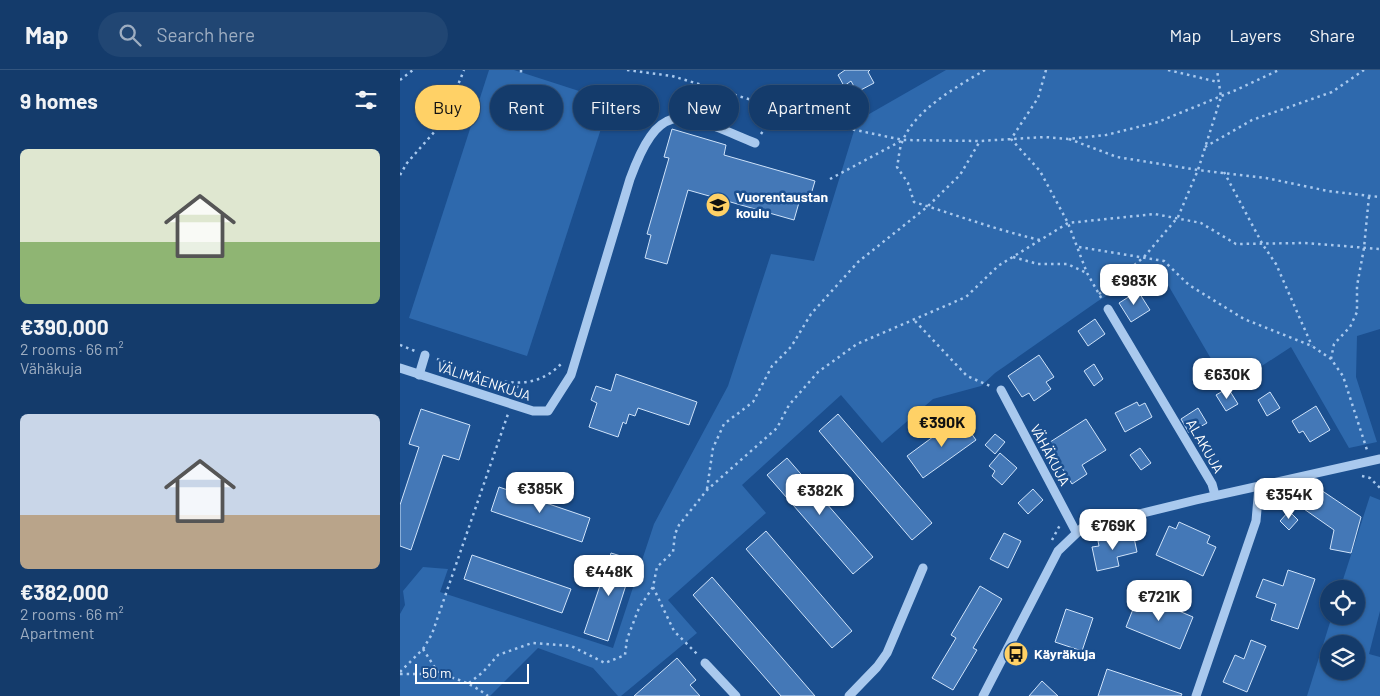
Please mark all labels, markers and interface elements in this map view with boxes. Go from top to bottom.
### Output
search box [98,12,448,57]
text: Map [25,20,68,49]
icon: search [116,21,144,49]
text: Search here [156,23,255,46]
text: Map [1169,24,1201,46]
text: Layers [1229,24,1282,46]
text: Share [1310,24,1355,46]
chip: Buy [415,85,480,130]
chip: Rent [490,85,563,130]
chip: Filters [573,85,659,130]
chip: New [669,85,739,130]
chip: Apartment [749,85,869,130]
icon: filters [352,86,380,114]
text: 9 homes [20,88,98,113]
icon: home [155,181,245,271]
place label: Vuorentaustan koulu [736,188,828,221]
school or university icon: Vuorentaustan koulu [705,192,731,218]
pin: €983K [1099,264,1169,306]
text: €983K [1111,270,1157,289]
text: €390,000 [20,314,109,339]
text: 2 rooms · 66 m² [20,339,124,358]
street label: VÄLIMÄENKUJA [435,357,534,404]
text: Vähäkuja [20,358,82,377]
pin: €630K [1192,358,1262,400]
text: €630K [1204,364,1250,383]
pin: €390K [907,406,977,448]
text: €390K [919,412,965,431]
street label: ALAKUJA [1183,416,1228,476]
street label: VÄHÄKUJA [1027,421,1074,489]
icon: home [155,446,245,536]
pin: €385K [505,472,575,514]
pin: €382K [785,474,855,516]
text: €385K [517,478,563,497]
pin: €354K [1254,478,1324,520]
text: €382K [797,480,843,499]
text: €354K [1265,484,1313,503]
pin: €769K [1078,508,1148,551]
text: €769K [1090,515,1136,534]
pin: €448K [574,554,644,597]
text: €448K [585,561,633,580]
text: €382,000 [20,579,109,604]
pin: €721K [1124,580,1194,622]
map controls [1320,580,1365,680]
button: locate [1320,580,1365,625]
text: €721K [1138,586,1180,605]
text: 2 rooms · 66 m² [20,604,124,623]
text: Apartment [20,623,95,642]
button: layers [1320,635,1365,680]
bus stop icon: Käyräkuja [1003,641,1029,667]
place label: Käyräkuja [1034,645,1096,662]
scale bar [415,661,529,684]
text: 50 m [422,664,451,681]

